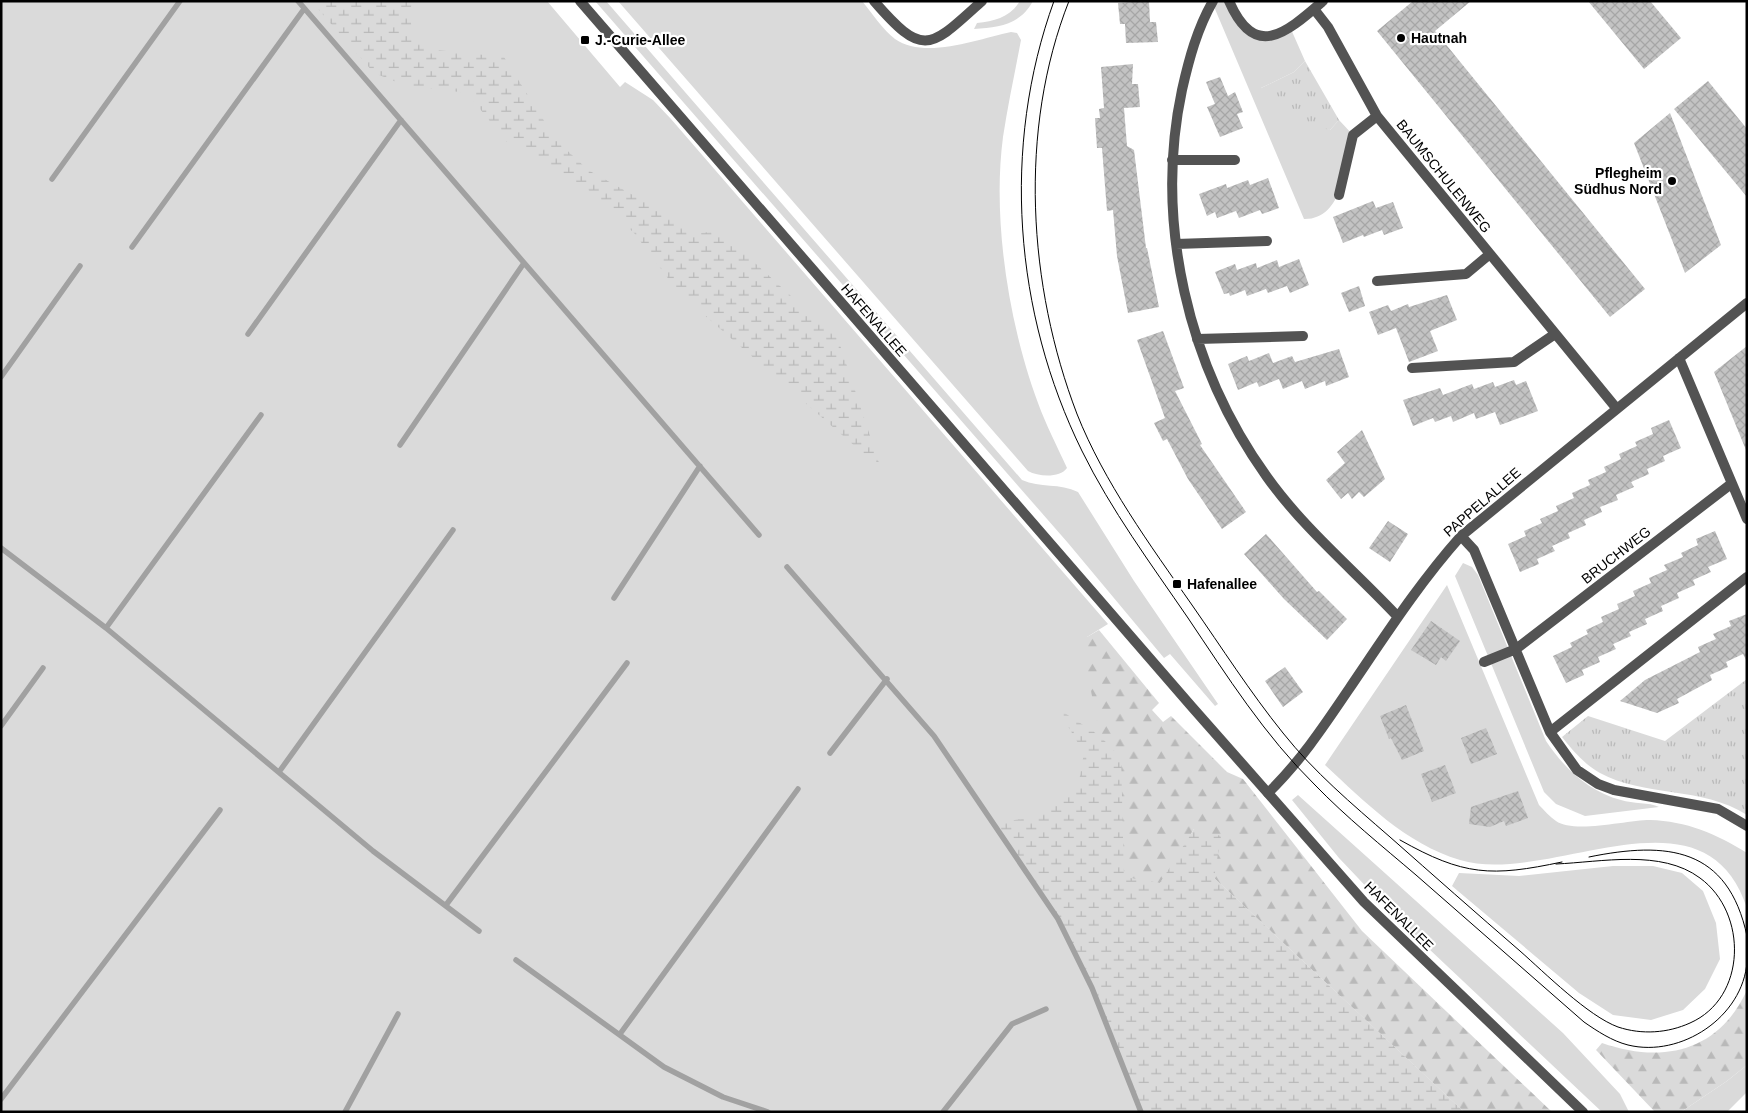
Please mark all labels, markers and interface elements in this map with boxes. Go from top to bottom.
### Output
place label: Hautnah [1411,30,1467,46]
place label: J.-Curie-Allee [595,32,685,48]
marker: Hautnah [1395,32,1407,44]
marker: J.-Curie-Allee [579,34,591,46]
street label: BAUMSCHULENWEG [1393,116,1495,236]
place label: Pflegheim Südhus Nord [1574,165,1662,197]
marker: Pflegheim Südhus Nord [1666,175,1678,187]
street label: HAFENALLEE [838,280,910,360]
street label: PAPPELALLEE [1440,464,1524,540]
street label: BRUCHWEG [1578,523,1654,587]
place label: Hafenallee [1187,576,1257,592]
marker: Hafenallee [1171,578,1183,590]
street label: HAFENALLEE [1361,878,1437,954]

